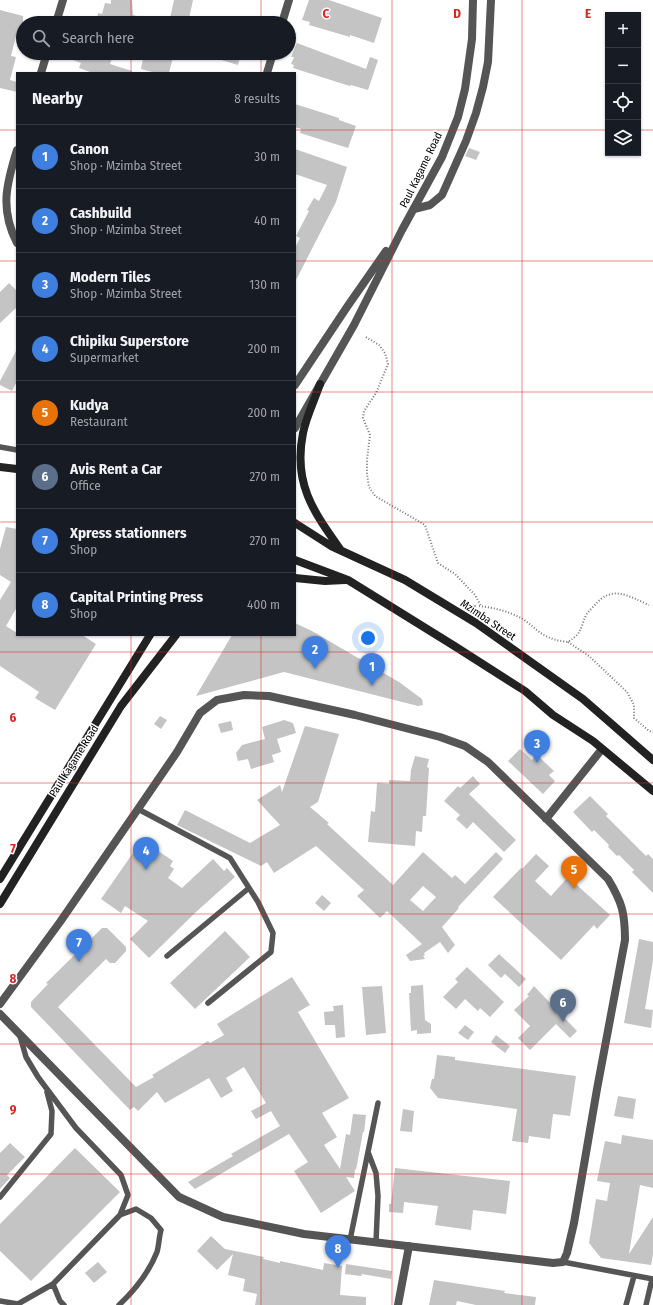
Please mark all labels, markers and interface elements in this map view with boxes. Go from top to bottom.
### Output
text: C [323,6,330,21]
text: D [453,6,461,21]
text: E [585,6,591,21]
map controls [605,12,641,156]
button: + [605,12,641,48]
search box [16,16,296,60]
icon: search [30,27,52,49]
text: Search here [62,29,134,47]
button: − [605,48,641,84]
button: locate [605,84,641,120]
text: Nearby [32,88,83,109]
text: 8 results [234,91,280,106]
button: layers [605,120,641,156]
street label: Paul Kagame Road [397,130,445,210]
text: Canon [70,140,109,158]
text: 1 [42,149,48,164]
text: 30 m [254,149,280,164]
text: Shop · Mzimba Street [70,158,182,173]
text: Cashbuild [70,204,132,222]
text: 2 [42,213,48,228]
text: 40 m [254,213,280,228]
text: Shop · Mzimba Street [70,222,182,237]
text: Modern Tiles [70,268,151,286]
text: 3 [42,277,48,292]
text: 130 m [249,277,280,292]
text: Shop · Mzimba Street [70,286,182,301]
text: Chipiku Superstore [70,332,189,350]
text: 4 [42,341,48,356]
text: 200 m [248,341,280,356]
text: Supermarket [70,350,139,365]
text: Kudya [70,396,109,414]
text: 5 [42,405,48,420]
text: 200 m [248,405,280,420]
text: Restaurant [70,414,128,429]
text: Avis Rent a Car [70,460,162,478]
text: 6 [42,469,48,484]
text: 270 m [249,469,280,484]
text: Office [70,478,101,493]
text: Xpress stationners [70,524,187,542]
text: 7 [42,533,48,548]
text: 270 m [249,533,280,548]
text: Shop [70,542,97,557]
text: Capital Printing Press [70,588,203,606]
text: 8 [42,597,48,612]
text: 400 m [247,597,280,612]
street label: Mzimba Street [458,597,519,644]
text: Shop [70,606,97,621]
your location [358,628,378,648]
pin: 2 [302,636,328,669]
pin: 1 [359,653,385,686]
text: 6 [10,710,17,725]
street label: Paul Kagame Road [47,723,101,799]
pin: 3 [524,730,550,763]
pin: 4 [133,837,159,870]
text: 7 [10,841,16,856]
pin: 5 [561,856,587,889]
pin: 7 [66,929,92,962]
text: 8 [10,971,17,986]
pin: 6 [550,989,576,1022]
text: 9 [10,1102,17,1117]
pin: 8 [325,1235,351,1268]

